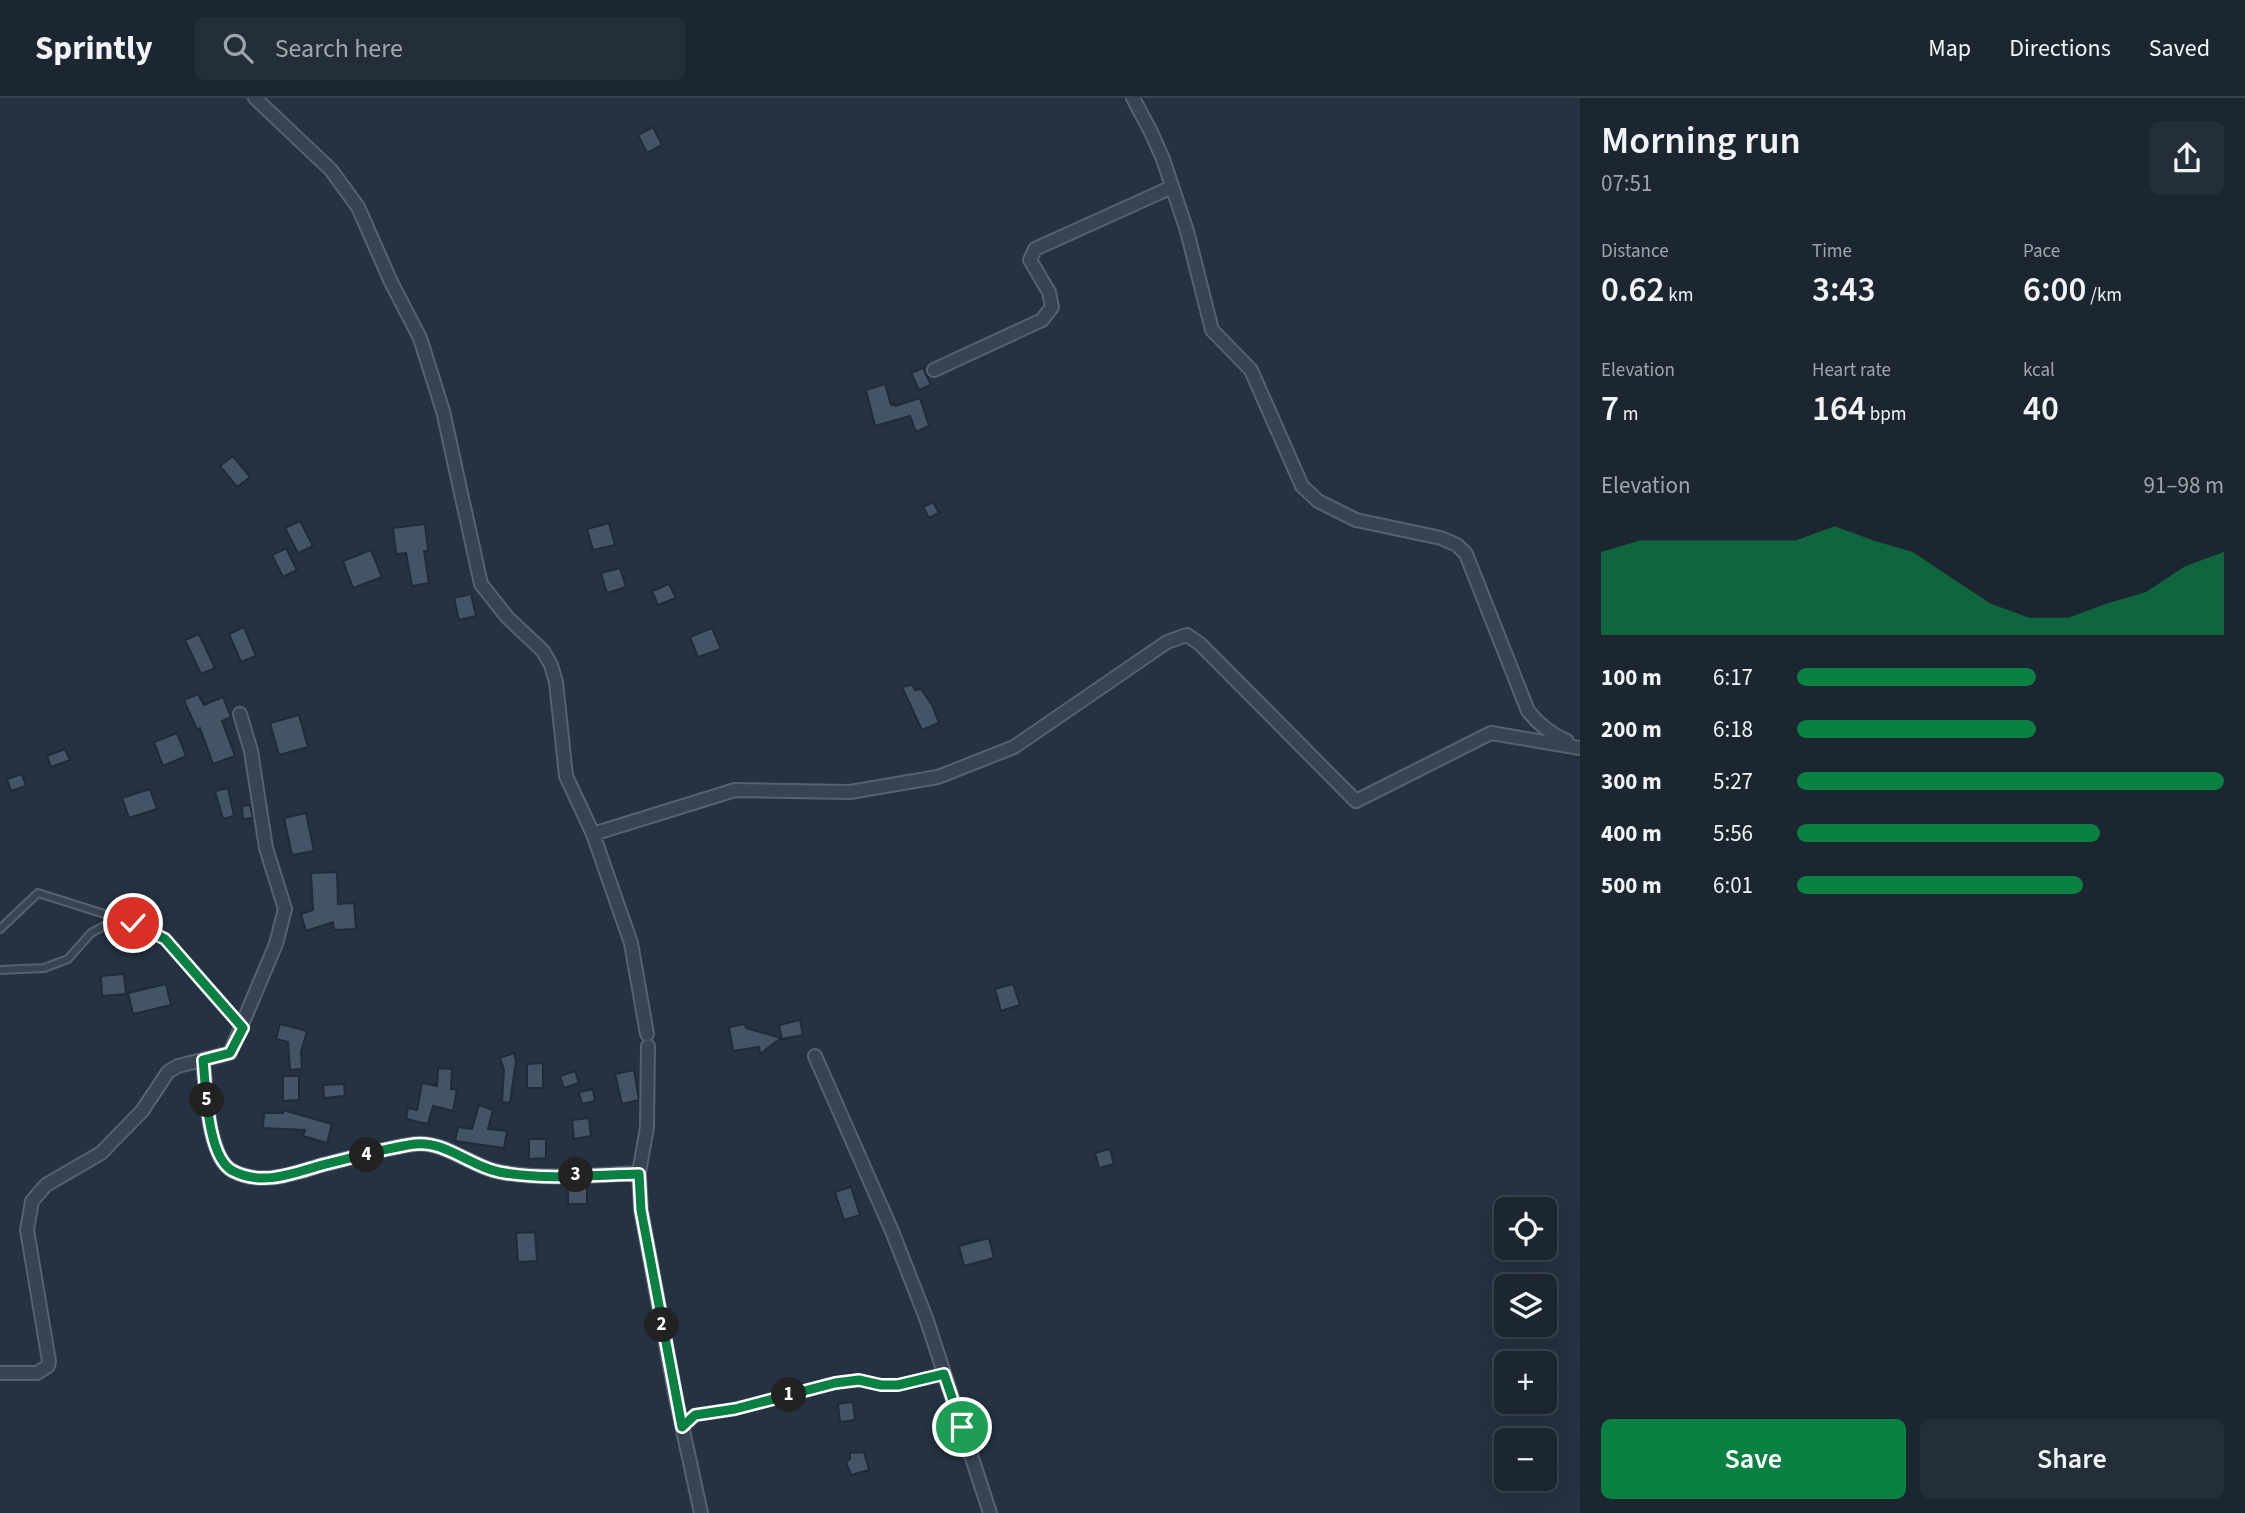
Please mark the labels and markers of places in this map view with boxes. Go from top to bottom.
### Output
pin [103,893,163,953]
pin: 5 [190,1082,224,1118]
pin: 4 [350,1138,384,1172]
pin: 3 [558,1158,594,1192]
pin: 2 [644,1308,680,1342]
pin: 1 [772,1378,806,1412]
pin [932,1397,992,1457]

